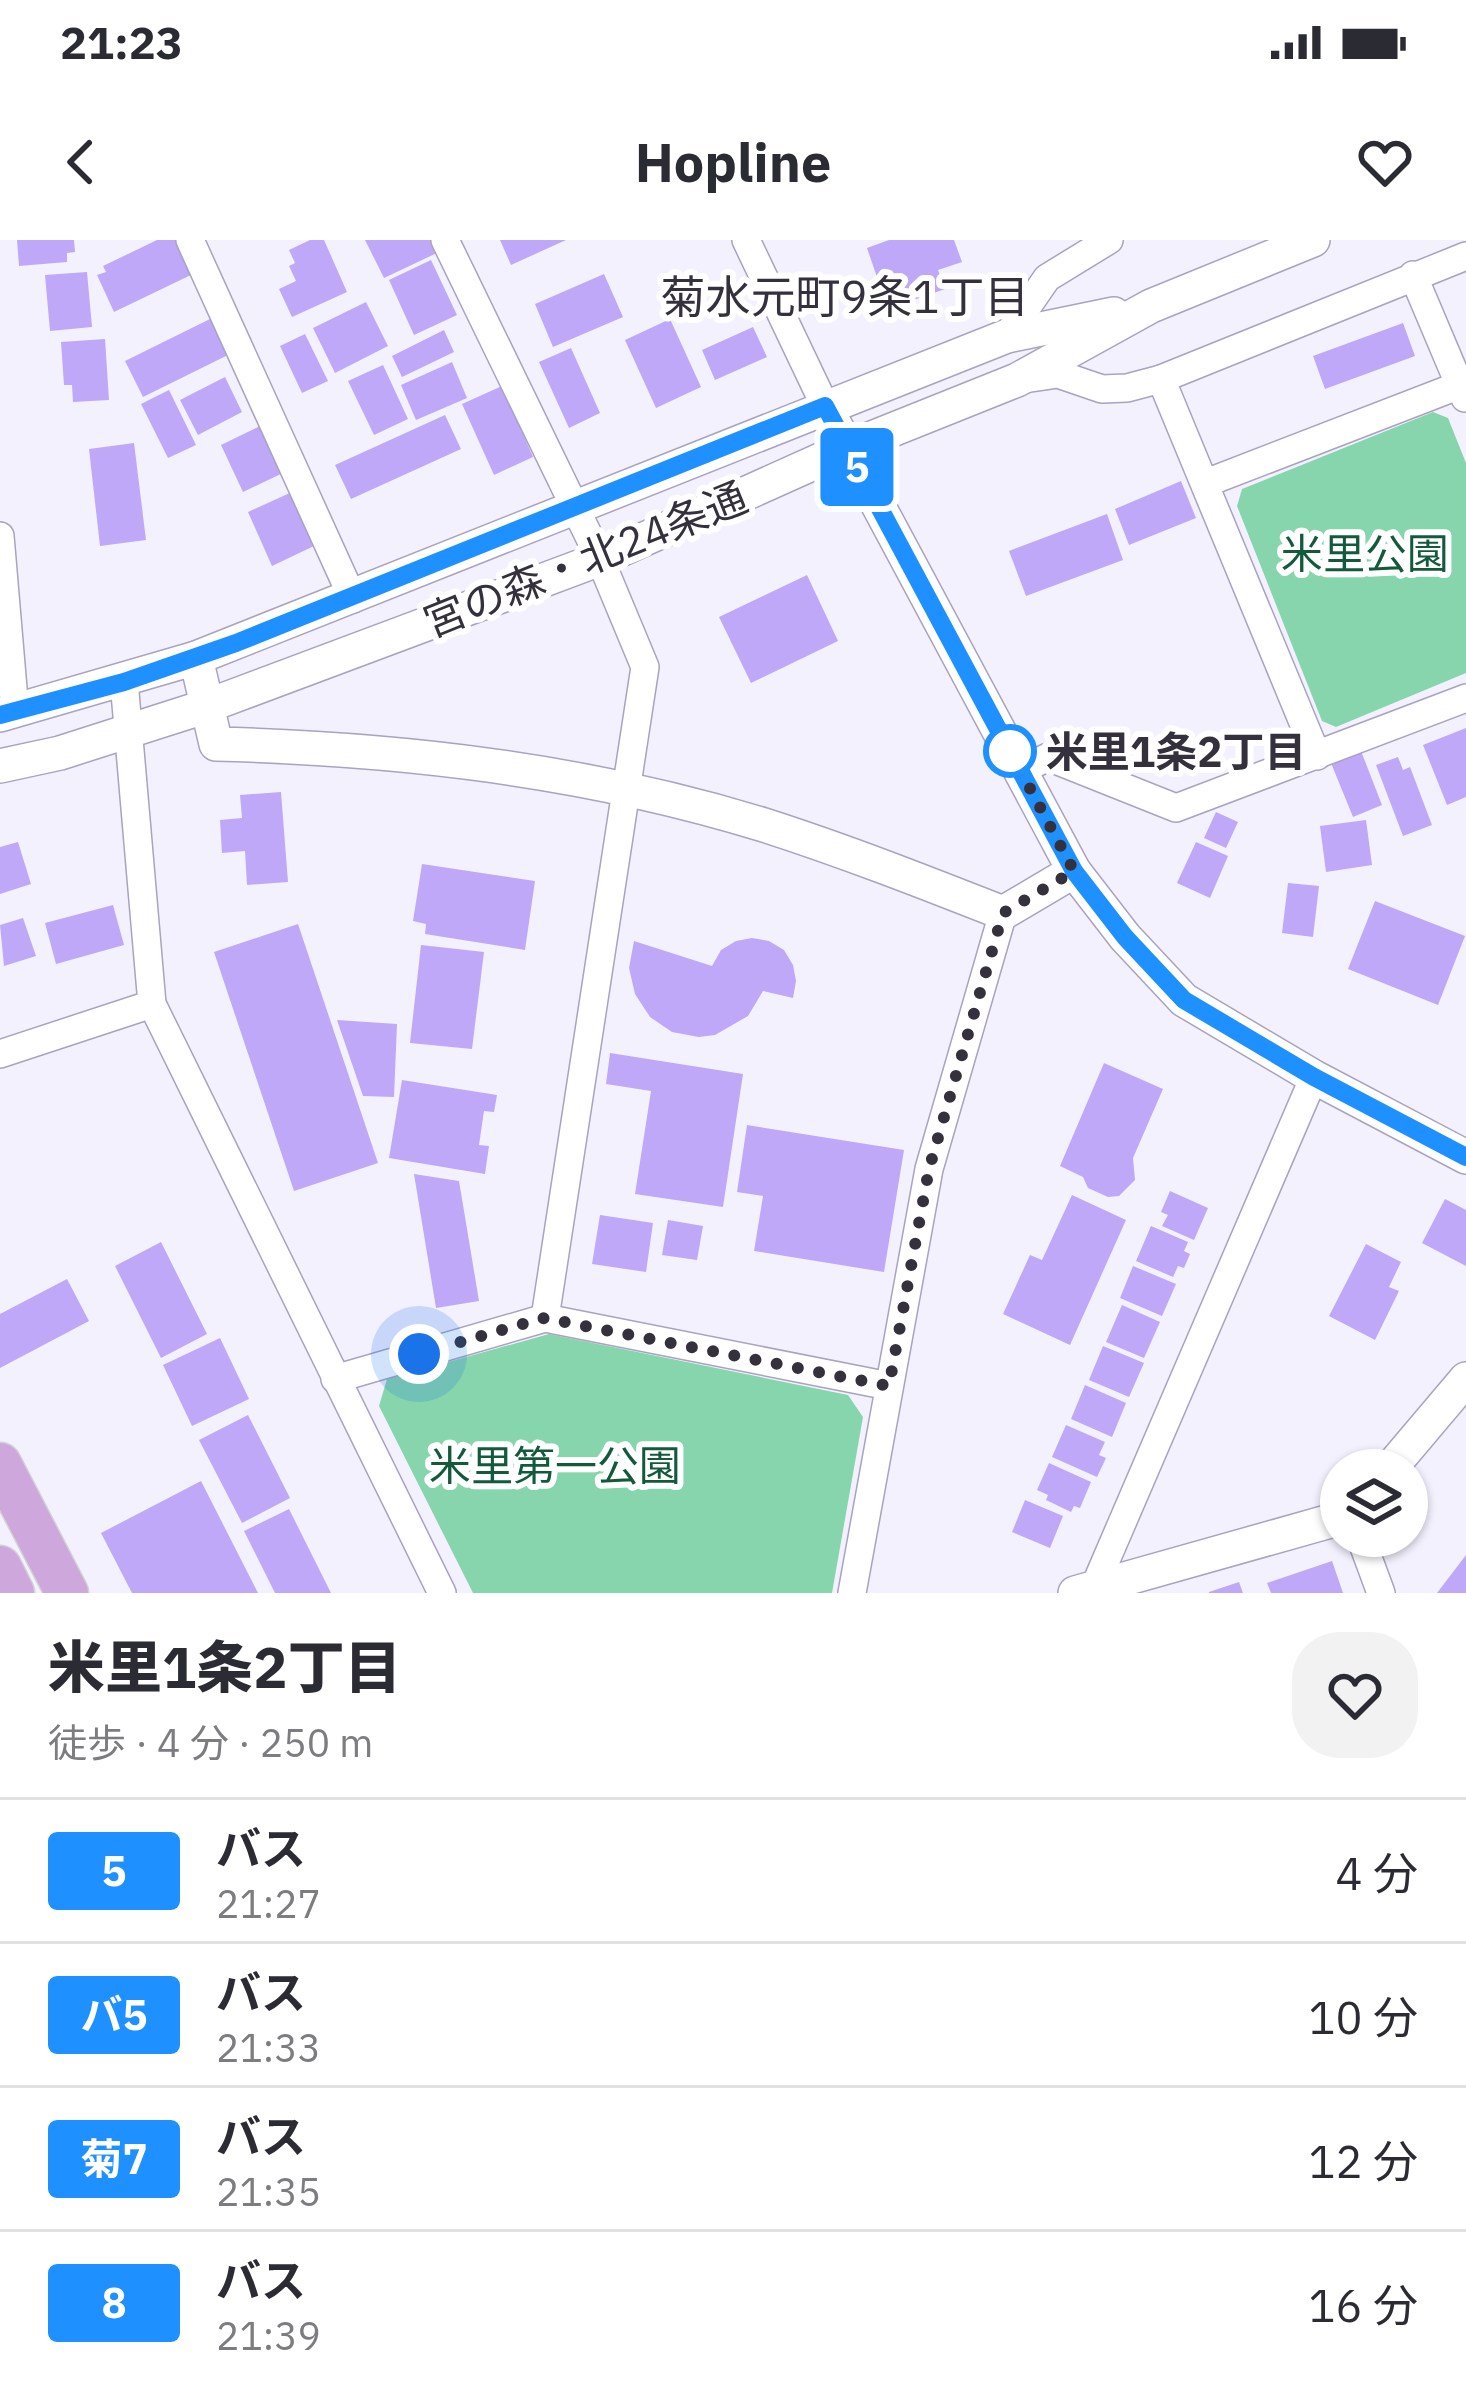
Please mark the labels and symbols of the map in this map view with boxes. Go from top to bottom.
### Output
district label: 菊水元町9条1丁目 [660,267,1030,325]
line badge: 5 [818,428,896,506]
street label: 宮の森・北24条通 [415,469,755,649]
park label: 米里公園 [1281,526,1449,581]
place label: 米里1条2丁目 [1046,724,1306,779]
marker: 米里1条2丁目 [985,726,1035,776]
your location [389,1324,449,1384]
park label: 米里第一公園 [429,1438,681,1493]

